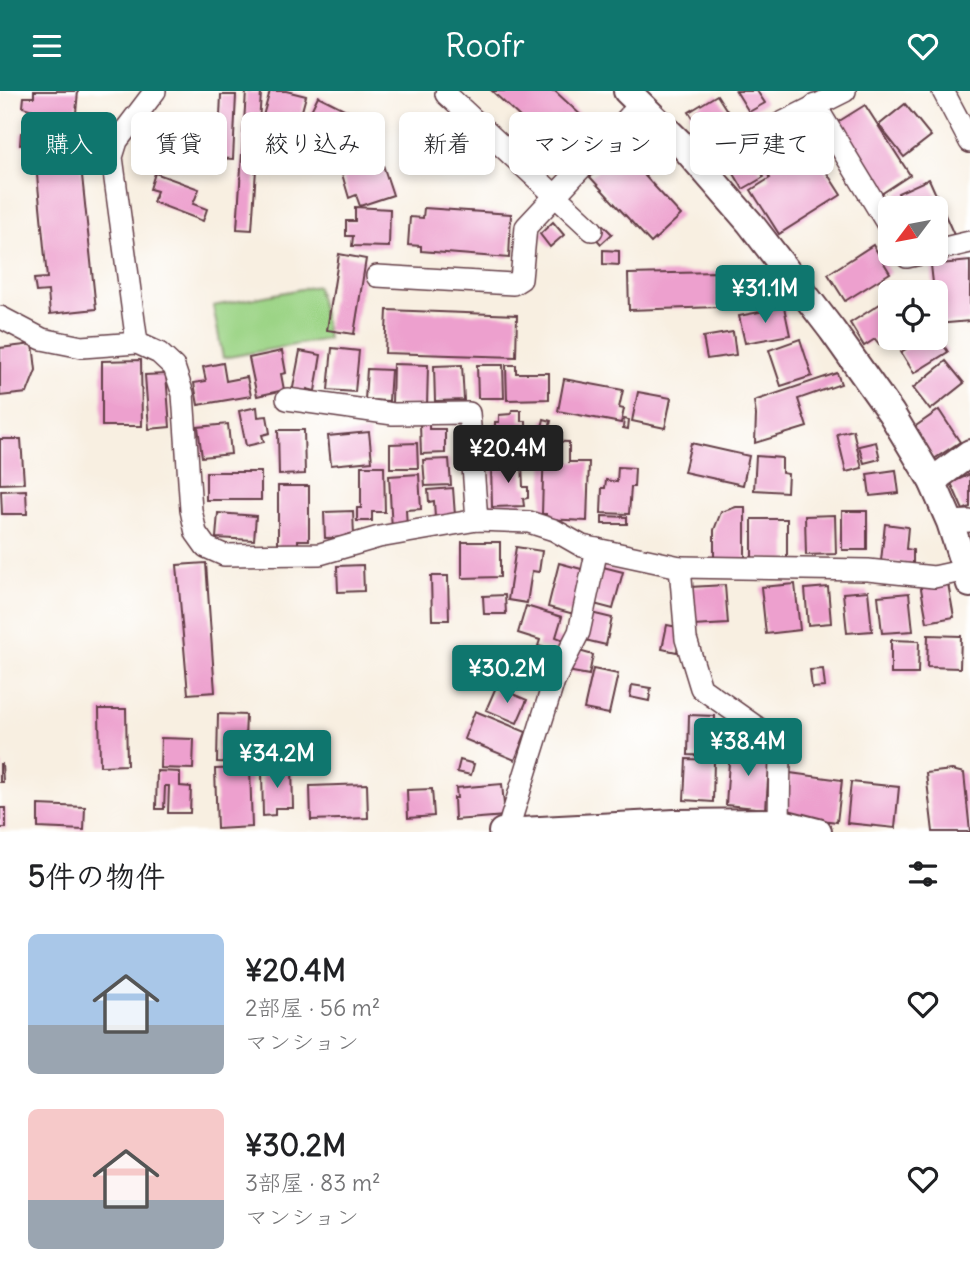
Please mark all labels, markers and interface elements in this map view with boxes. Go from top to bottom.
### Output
text: Roofr [445,25,525,66]
icon: menu [28,27,66,65]
icon: heart [904,27,942,65]
chip: 購入 [21,112,117,175]
chip: 賃貸 [131,112,227,175]
chip: 絞り込み [241,112,385,175]
chip: 新着 [399,112,495,175]
chip: マンション [509,112,676,175]
chip: 一戸建て [690,112,834,175]
north arrow [878,196,948,266]
map controls [878,196,948,350]
pin: ¥31.1M [708,265,822,325]
text: ¥31.1M [731,273,799,302]
button: locate [878,280,948,350]
pin: ¥20.4M [451,425,565,485]
text: ¥20.4M [469,433,547,462]
pin: ¥30.2M [450,645,564,705]
text: ¥30.2M [468,653,546,682]
pin: ¥38.4M [691,719,805,778]
text: ¥38.4M [710,726,786,755]
pin: ¥34.2M [220,731,334,790]
text: ¥34.2M [239,738,315,767]
icon: filters [904,855,942,893]
text: 5件の物件 [28,857,165,895]
text: ¥20.4M [245,951,346,989]
icon: home [84,962,168,1046]
icon: heart [904,985,942,1023]
text: 2部屋 · 56 m² [245,993,380,1022]
text: マンション [245,1027,359,1056]
text: ¥30.2M [245,1126,346,1164]
icon: home [84,1137,168,1221]
icon: heart [904,1160,942,1198]
text: 3部屋 · 83 m² [245,1168,381,1197]
text: マンション [245,1202,359,1231]

